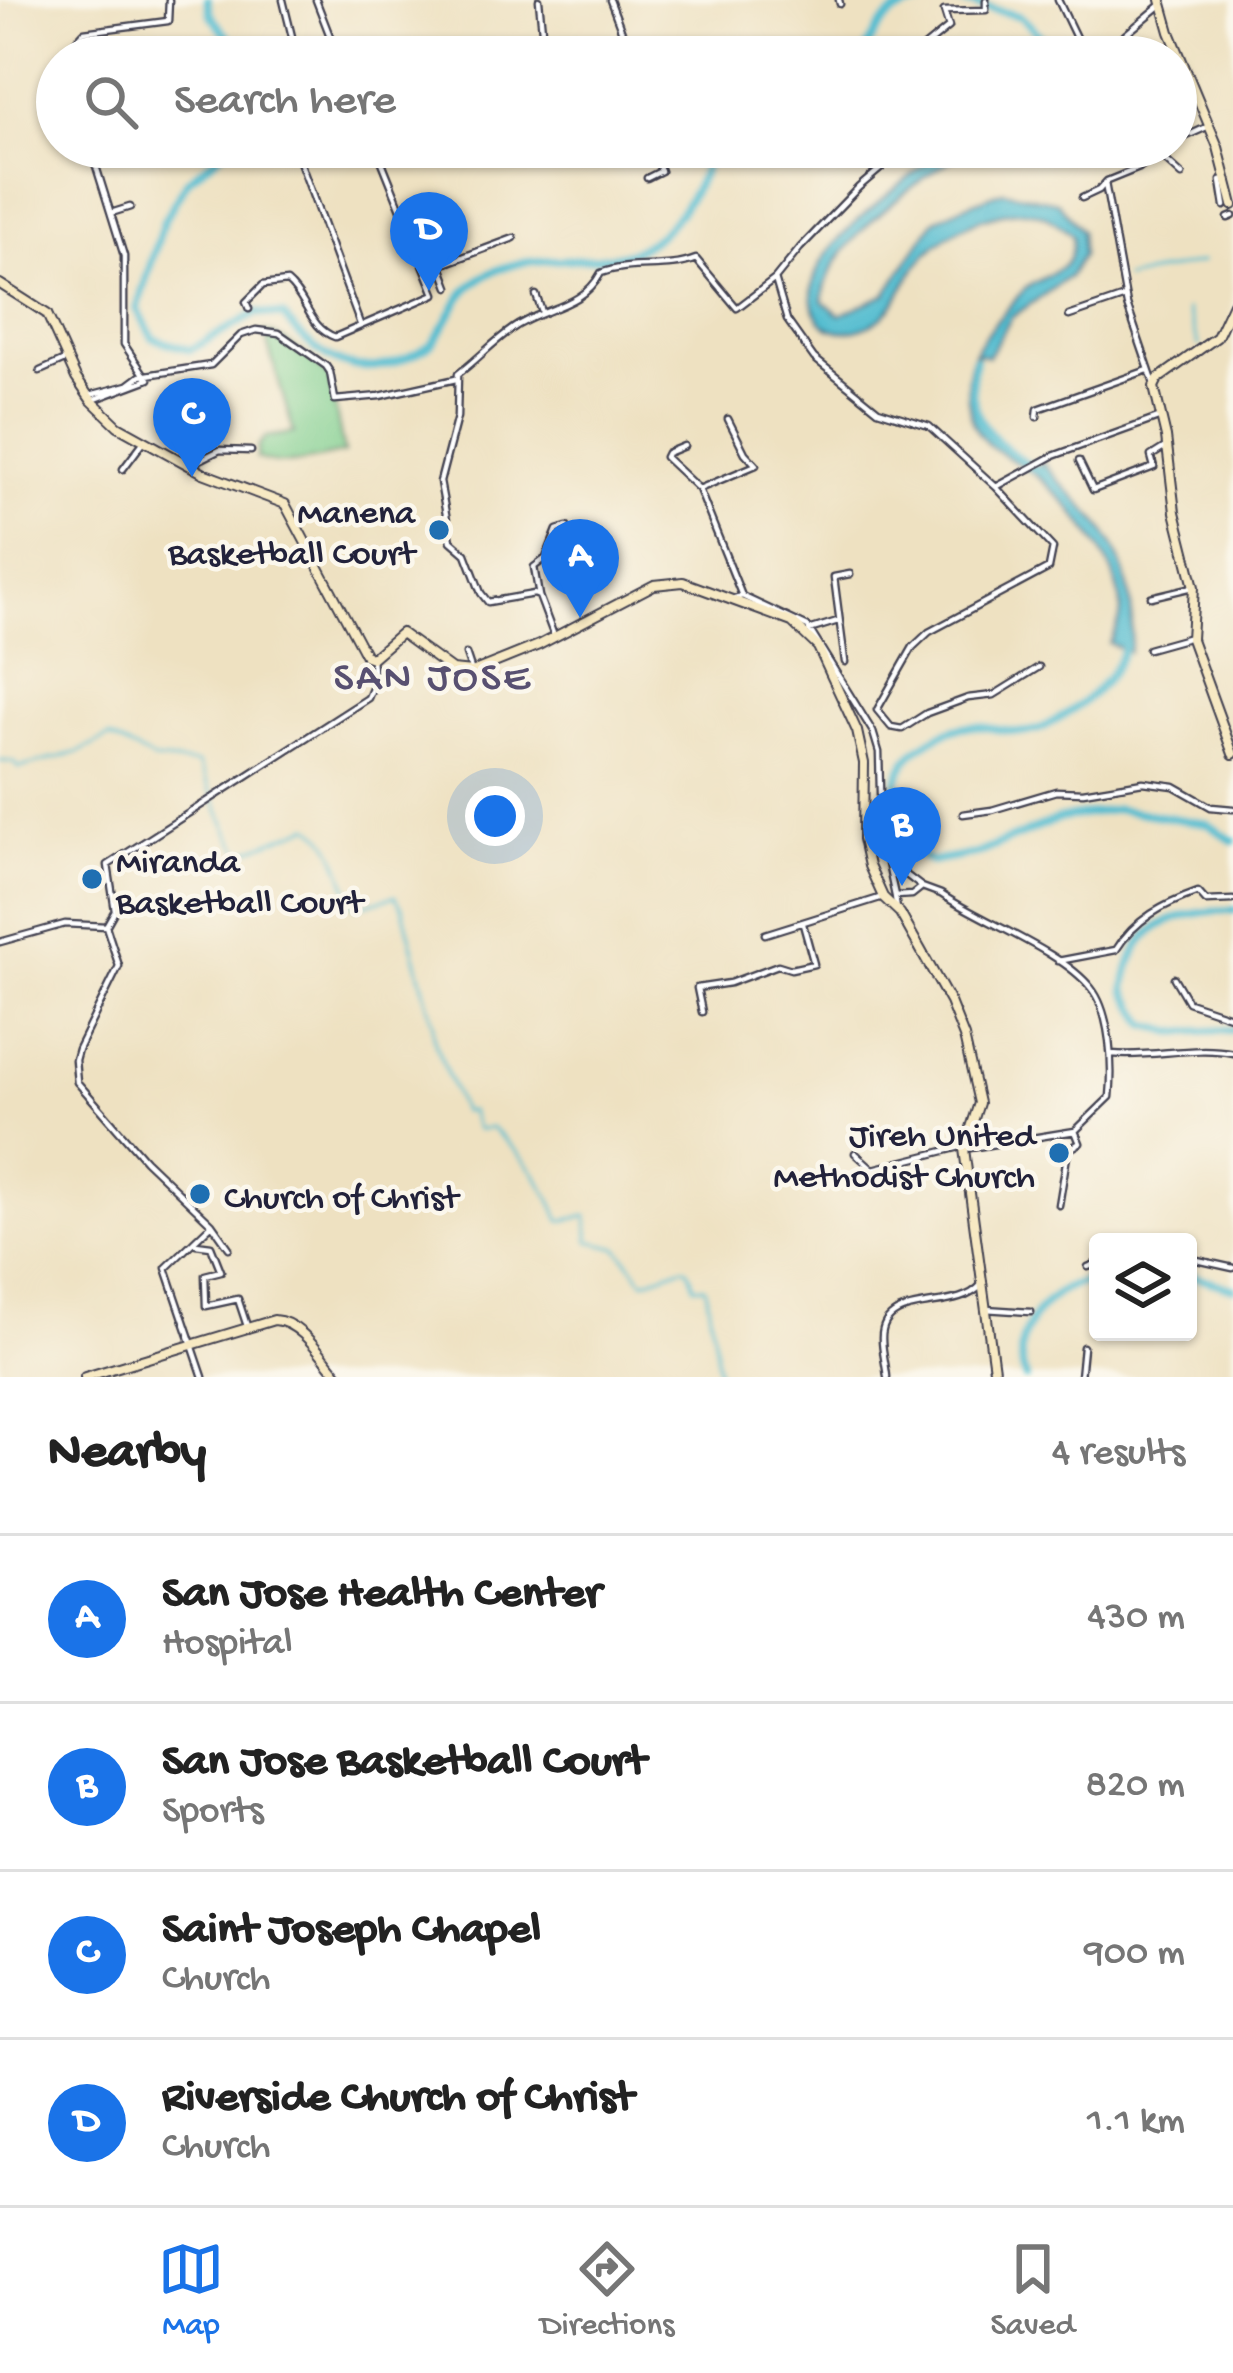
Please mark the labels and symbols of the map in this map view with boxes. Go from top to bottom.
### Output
pin: D [390,192,468,291]
pin: C [153,378,231,477]
place label: Manena Basketball Court [167,494,418,578]
marker: Manena Basketball Court [426,517,452,543]
pin: A [541,519,619,618]
district label: SAN JOSE [334,656,532,705]
your location [465,786,525,846]
pin: B [863,787,941,886]
place label: Miranda Basketball Court [115,843,366,927]
marker: Miranda Basketball Court [79,866,105,892]
place label: Jireh United Methodist Church [773,1117,1038,1201]
marker: Jireh United Methodist Church [1046,1140,1072,1166]
place label: Church of Christ [224,1179,461,1222]
marker: Church of Christ [187,1181,213,1207]

